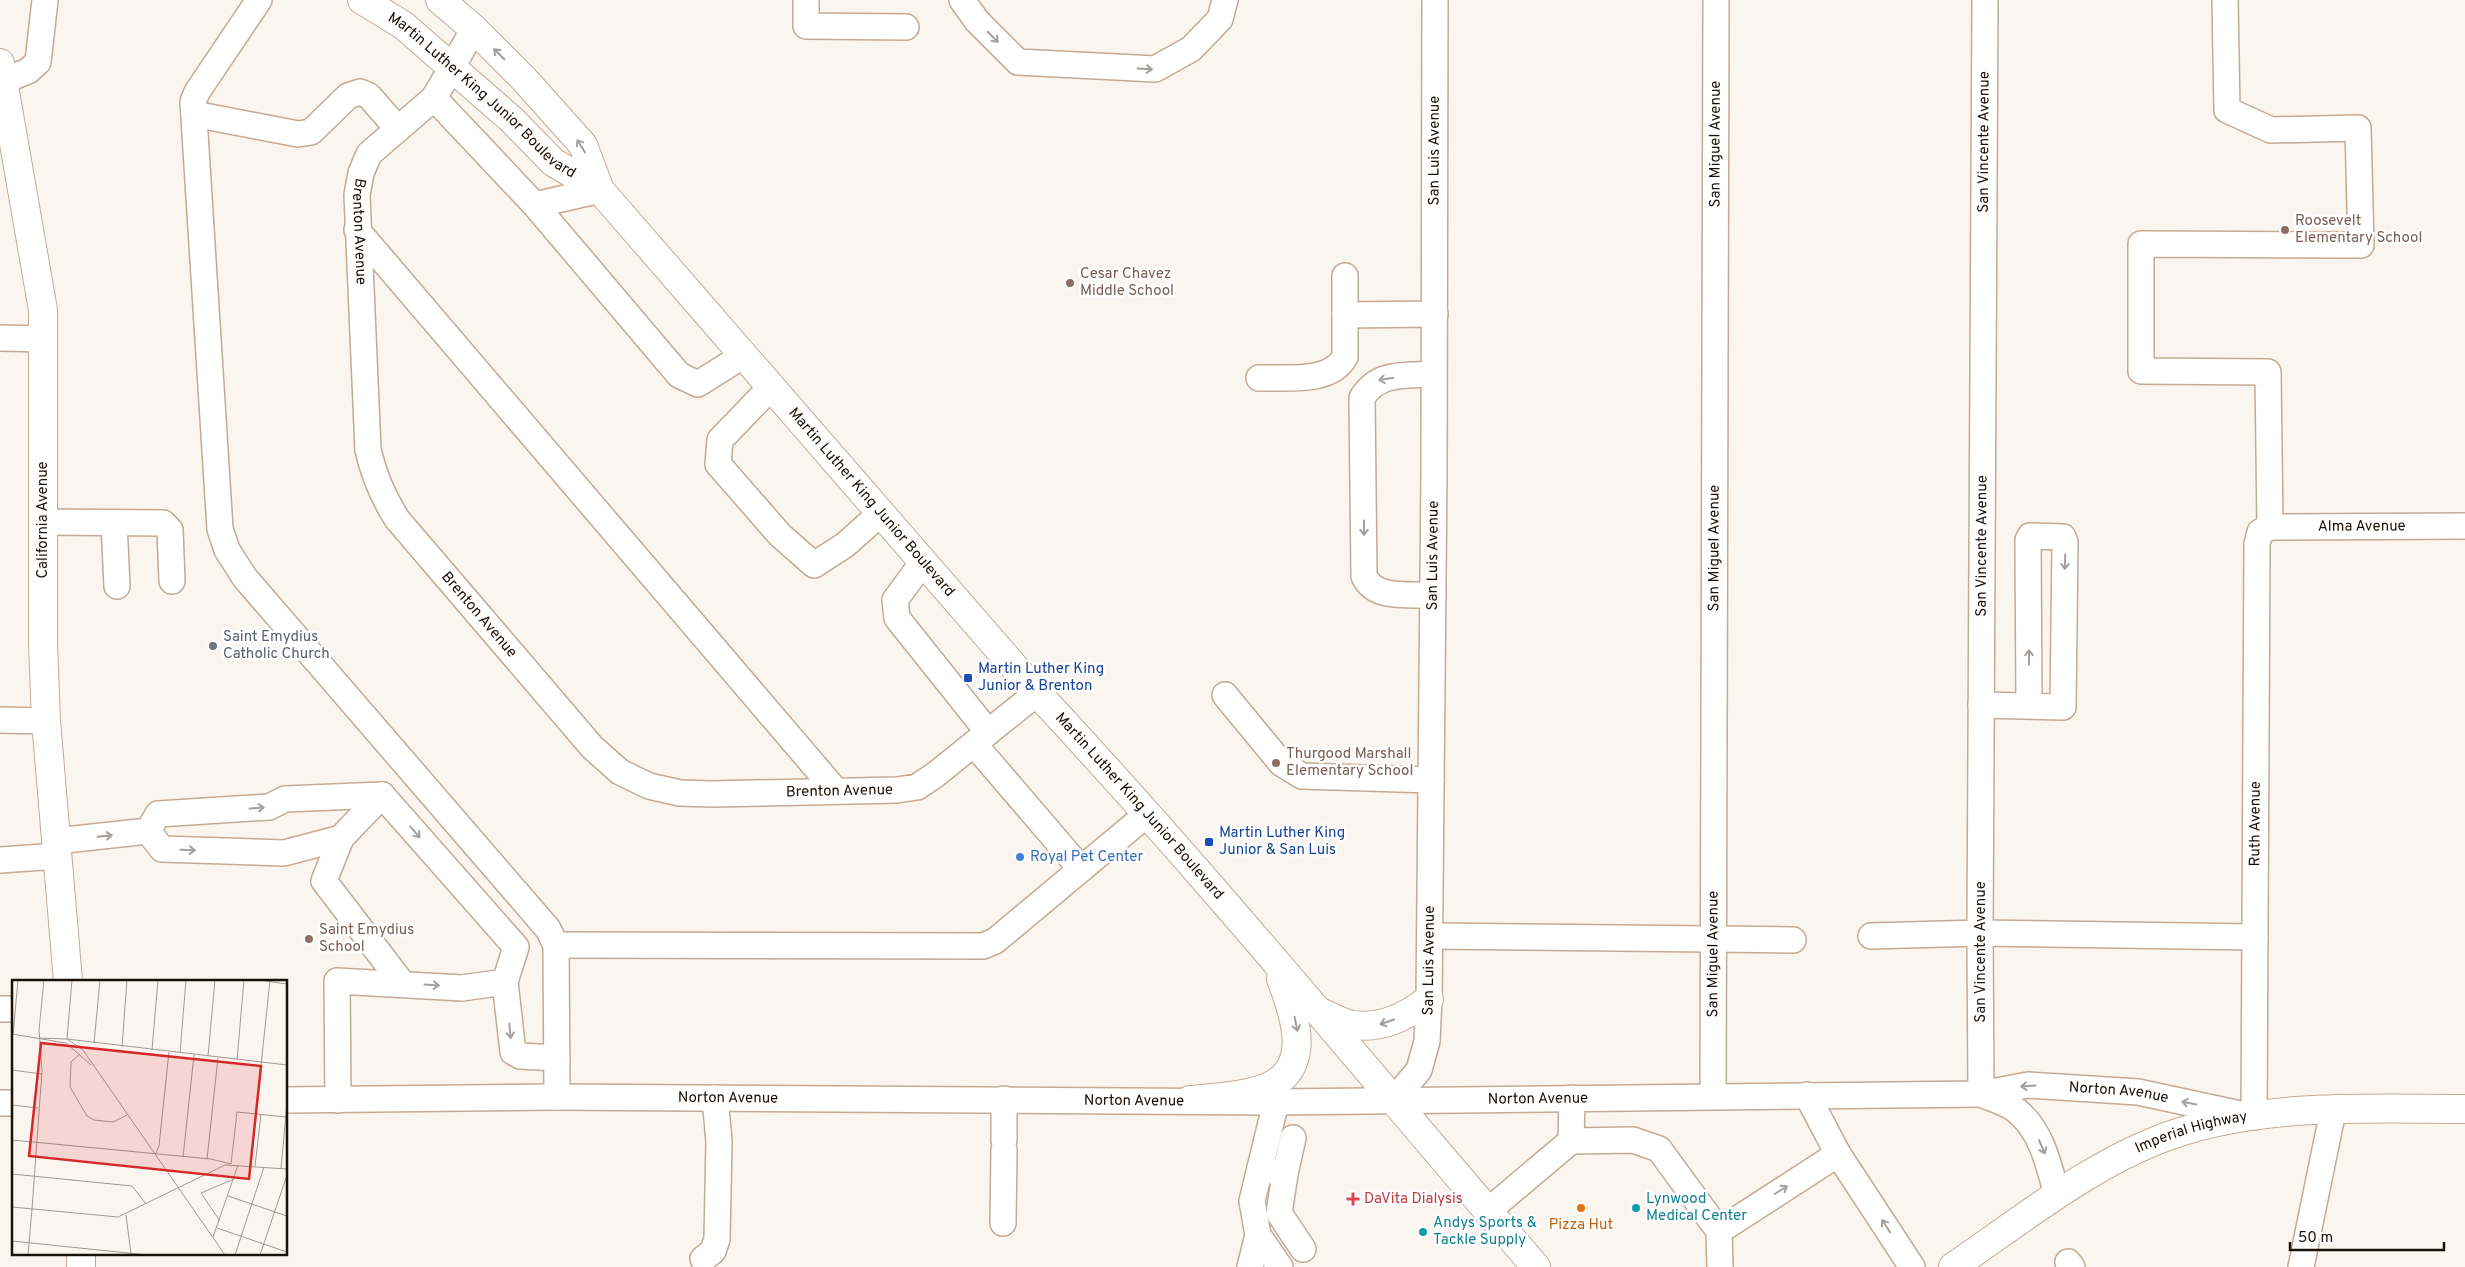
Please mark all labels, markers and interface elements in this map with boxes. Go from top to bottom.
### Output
street label: Martin Luther King Junior Boulevard [384,8,579,183]
one-way arrow [987,31,999,43]
one-way arrow [493,48,506,60]
one-way arrow [1137,64,1153,73]
street label: San Vincente Avenue [1974,71,1994,213]
street label: San Miguel Avenue [1706,81,1725,207]
street label: San Luis Avenue [1425,96,1444,206]
one-way arrow [576,139,586,153]
street label: Brenton Avenue [347,176,370,285]
place label: Roosevelt Elementary School [2295,212,2422,248]
marker: Roosevelt Elementary School [2279,224,2291,236]
place label: Cesar Chavez Middle School [1080,265,1174,301]
marker: Cesar Chavez Middle School [1064,277,1076,289]
one-way arrow [1378,374,1394,384]
street label: Martin Luther King Junior Boulevard [784,404,959,601]
street label: California Avenue [34,461,53,579]
street label: San Vincente Avenue [1972,475,1992,617]
street label: San Miguel Avenue [1705,485,1724,611]
street label: San Luis Avenue [1423,501,1443,611]
street label: Alma Avenue [2318,517,2406,536]
one-way arrow [1359,520,1369,536]
one-way arrow [2060,554,2070,570]
street label: Brenton Avenue [437,568,521,662]
place label: Saint Emydius Catholic Church [223,628,330,664]
marker: Saint Emydius Catholic Church [207,640,219,652]
one-way arrow [2024,649,2034,666]
place label: Martin Luther King Junior & Brenton [978,660,1104,696]
marker: Martin Luther King Junior & Brenton [962,672,974,684]
street label: Martin Luther King Junior Boulevard [1051,709,1228,904]
place label: Thurgood Marshall Elementary School [1286,745,1413,781]
marker: Thurgood Marshall Elementary School [1270,757,1282,769]
street label: Brenton Avenue [786,781,893,802]
street label: Ruth Avenue [2246,781,2265,866]
one-way arrow [249,803,265,812]
place label: Martin Luther King Junior & San Luis [1219,824,1345,860]
one-way arrow [409,826,420,839]
one-way arrow [96,831,112,840]
marker: Martin Luther King Junior & San Luis [1203,836,1215,848]
one-way arrow [180,845,196,855]
place label: Royal Pet Center [1030,848,1143,867]
marker: Royal Pet Center [1014,851,1026,863]
street label: San Vincente Avenue [1972,881,1991,1023]
street label: San Miguel Avenue [1704,891,1723,1017]
street label: San Luis Avenue [1419,906,1439,1016]
place label: Saint Emydius School [319,921,414,957]
marker: Saint Emydius School [303,933,315,945]
inset map [12,980,288,1254]
one-way arrow [424,981,440,990]
one-way arrow [1291,1015,1301,1031]
one-way arrow [1380,1018,1395,1027]
one-way arrow [505,1023,515,1039]
street label: Norton Avenue [2068,1078,2170,1108]
one-way arrow [2020,1081,2036,1090]
street label: Norton Avenue [678,1088,778,1108]
street label: Norton Avenue [1488,1089,1588,1109]
street label: Norton Avenue [1084,1091,1184,1111]
one-way arrow [2181,1097,2197,1107]
street label: Imperial Highway [2132,1107,2249,1158]
one-way arrow [2037,1139,2047,1154]
one-way arrow [1774,1185,1788,1196]
place label: DaVita Dialysis [1364,1190,1463,1209]
place label: Lynwood Medical Center [1646,1190,1747,1226]
marker: DaVita Dialysis [1346,1192,1360,1206]
marker: Pizza Hut [1575,1202,1587,1214]
marker: Lynwood Medical Center [1630,1202,1642,1214]
place label: Andys Sports & Tackle Supply [1433,1214,1537,1250]
place label: Pizza Hut [1549,1216,1613,1235]
one-way arrow [1881,1220,1891,1234]
scale bar [2290,1220,2444,1252]
marker: Andys Sports & Tackle Supply [1417,1226,1429,1238]
text: 50 m [2298,1229,2333,1248]

